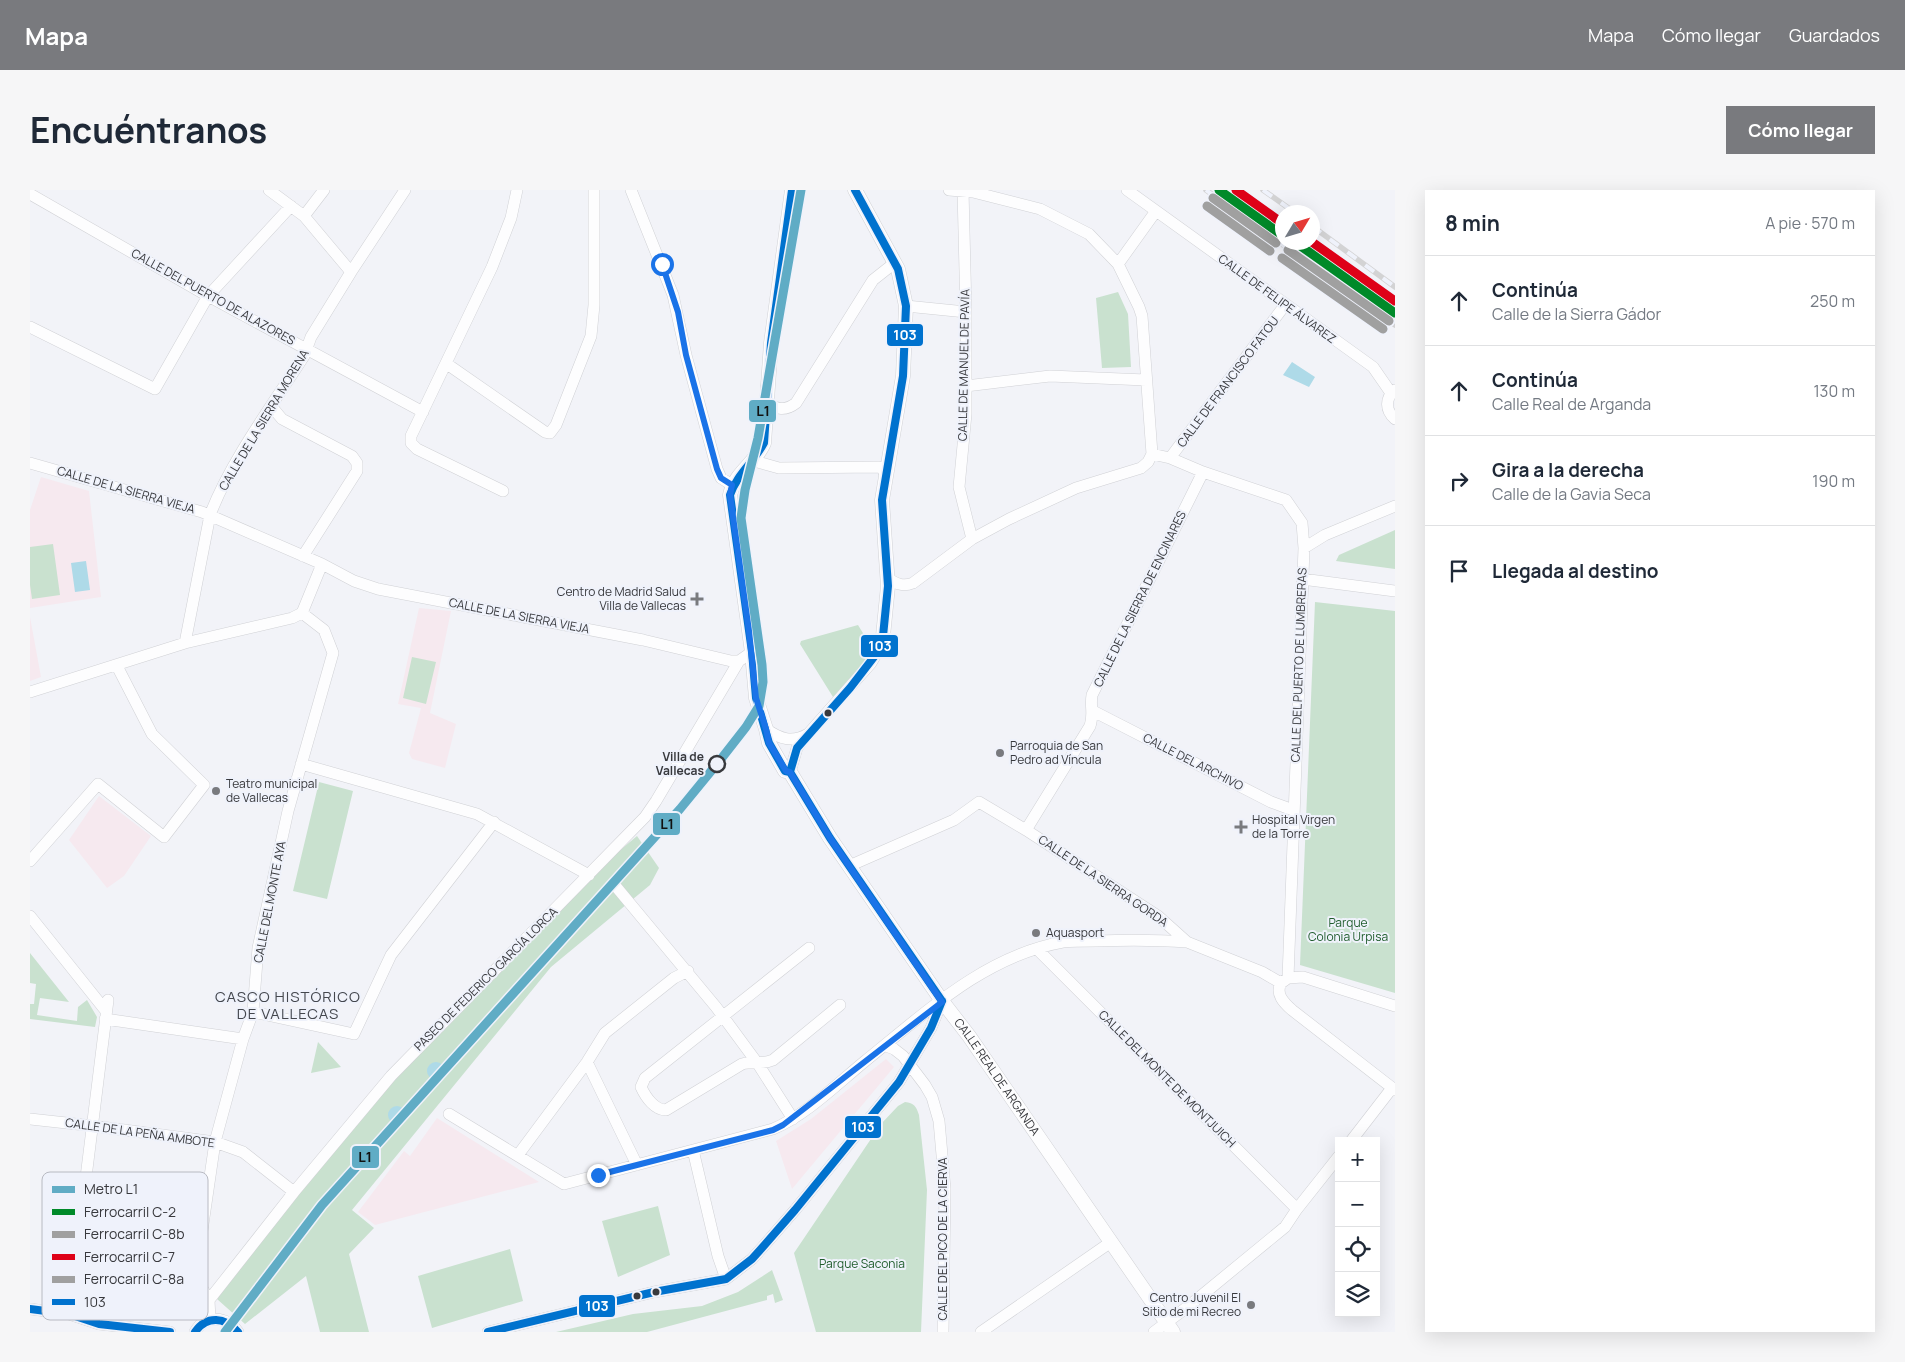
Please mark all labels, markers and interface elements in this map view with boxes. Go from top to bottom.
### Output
text: Mapa [25,19,88,52]
text: Mapa [1588,23,1634,47]
text: Cómo llegar [1662,23,1761,47]
text: Guardados [1789,23,1880,47]
text: Encuéntranos [30,106,267,154]
button: Cómo llegar [1726,106,1875,154]
north arrow [1275,205,1320,250]
text: 8 min [1445,209,1500,237]
text: A pie · 570 m [1765,212,1855,234]
street label: CALLE DEL PUERTO DE ALAZORES [128,244,298,349]
street label: CALLE DE FELIPE ÁLVAREZ [1215,250,1340,347]
route start [651,253,674,276]
text: Continúa [1492,277,1578,303]
icon: ahead [1445,287,1473,315]
street label: CALLE DE MANUEL DE PAVÍA [954,288,973,441]
text: 250 m [1810,290,1855,312]
text: Calle de la Sierra Gádor [1492,303,1661,325]
street label: CALLE DE FRANCISCO FATOU [1173,313,1282,451]
line badge: 103 [886,323,924,347]
text: 103 [893,325,917,344]
street label: CALLE DE LA SIERRA MORENA [215,346,313,494]
text: Continúa [1492,367,1578,393]
icon: ahead [1445,377,1473,405]
text: 130 m [1813,380,1855,402]
text: Calle Real de Arganda [1492,393,1651,415]
line badge: L1 [748,399,777,423]
text: L1 [756,401,770,420]
text: Gira a la derecha [1492,457,1644,483]
street label: CALLE DE LA SIERRA VIEJA [55,462,198,517]
icon: right [1445,467,1473,495]
text: 190 m [1812,470,1855,492]
text: Calle de la Gavia Seca [1492,483,1651,505]
street label: CALLE DE LA SIERRA DE ENCINARES [1089,508,1190,690]
icon: arrive [1445,557,1473,585]
text: Llegada al destino [1492,558,1659,584]
street label: CALLE DEL PUERTO DE LUMBRERAS [1287,567,1310,763]
place label: Centro de Madrid Salud Villa de Vallecas [557,583,686,614]
marker: Centro de Madrid Salud Villa de Vallecas [690,592,704,606]
street label: CALLE DE LA SIERRA VIEJA [447,594,591,638]
line badge: 103 [860,634,899,658]
text: 103 [868,636,892,655]
unlabelled marker [823,708,833,718]
street label: CALLE DEL ARCHIVO [1140,729,1247,794]
place label: Parroquia de San Pedro ad Víncula [1010,737,1103,768]
marker: Parroquia de San Pedro ad Víncula [994,747,1006,759]
place label: Villa de Vallecas [656,748,704,779]
marker: Villa de Vallecas [708,755,726,773]
place label: Teatro municipal de Vallecas [226,775,317,806]
marker: Teatro municipal de Vallecas [210,785,222,797]
place label: Hospital Virgen de la Torre [1252,811,1335,842]
line badge: L1 [652,812,681,836]
text: L1 [660,814,674,833]
marker: Hospital Virgen de la Torre [1234,820,1248,834]
street label: CALLE DE LA SIERRA GORDA [1035,831,1172,931]
street label: CALLE DEL MONTE AYA [249,839,290,964]
street label: PASEO DE FEDERICO GARCÍA LORCA [410,903,561,1054]
park label: Parque Colonia Urpisa [1308,914,1388,945]
place label: Aquasport [1046,924,1104,941]
marker: Aquasport [1030,927,1042,939]
district label: CASCO HISTÓRICO DE VALLECAS [215,986,361,1024]
street label: CALLE DEL MONTE DE MONTJUICH [1095,1006,1240,1151]
street label: CALLE REAL DE ARGANDA [950,1014,1044,1139]
street label: CALLE DE LA PEÑA AMBOTE [64,1114,216,1151]
line badge: 103 [844,1115,882,1139]
text: 103 [851,1117,875,1136]
map controls [1335,1137,1380,1317]
button: + [1335,1137,1380,1182]
line badge: L1 [351,1145,380,1169]
text: L1 [358,1147,372,1166]
street label: CALLE DEL PICO DE LA CIERVA [934,1157,951,1321]
route end [587,1164,610,1187]
legend [42,1172,208,1320]
text: Metro L1 [84,1179,138,1198]
button: − [1335,1182,1380,1227]
text: Ferrocarril C-2 [84,1202,176,1221]
text: Ferrocarril C-8b [84,1224,184,1243]
button: locate [1335,1227,1380,1272]
text: Ferrocarril C-7 [84,1247,175,1266]
park label: Parque Saconia [819,1255,905,1272]
text: Ferrocarril C-8a [84,1269,184,1288]
button: layers [1335,1272,1380,1317]
unlabelled marker [651,1287,661,1297]
place label: Centro Juvenil El Sitio de mi Recreo [1142,1289,1241,1320]
unlabelled marker [632,1291,642,1301]
text: 103 [84,1292,106,1311]
line badge: 103 [578,1294,616,1318]
text: 103 [585,1296,609,1315]
marker: Centro Juvenil El Sitio de mi Recreo [1245,1299,1257,1311]

